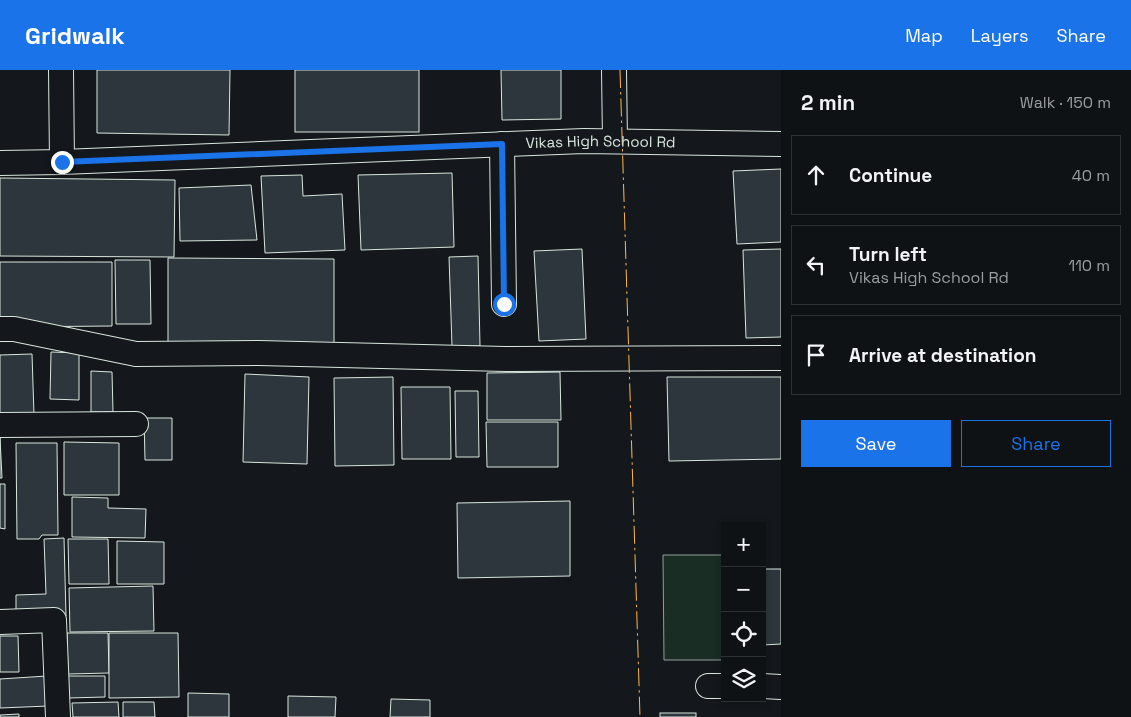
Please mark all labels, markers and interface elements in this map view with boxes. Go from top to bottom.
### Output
text: Gridwalk [25,20,125,51]
text: Map [905,24,943,47]
text: Layers [971,24,1028,47]
text: Share [1056,24,1106,47]
text: 2 min [801,89,855,116]
text: Walk · 150 m [1020,92,1111,113]
street label: Vikas High School Rd [525,131,676,152]
route end [51,151,74,174]
icon: ahead [802,161,830,189]
text: Continue [849,163,932,188]
text: 40 m [1072,165,1110,186]
text: Turn left [849,242,927,267]
icon: left [802,251,830,279]
text: 110 m [1068,255,1110,276]
text: Vikas High School Rd [849,267,1009,288]
route start [493,293,516,316]
icon: arrive [802,341,830,369]
text: Arrive at destination [849,343,1037,368]
button: Save [801,420,951,467]
button: Share [961,420,1111,467]
map controls [721,522,766,702]
button: + [721,522,766,567]
button: − [721,567,766,612]
button: locate [721,612,766,657]
button: layers [721,657,766,702]

